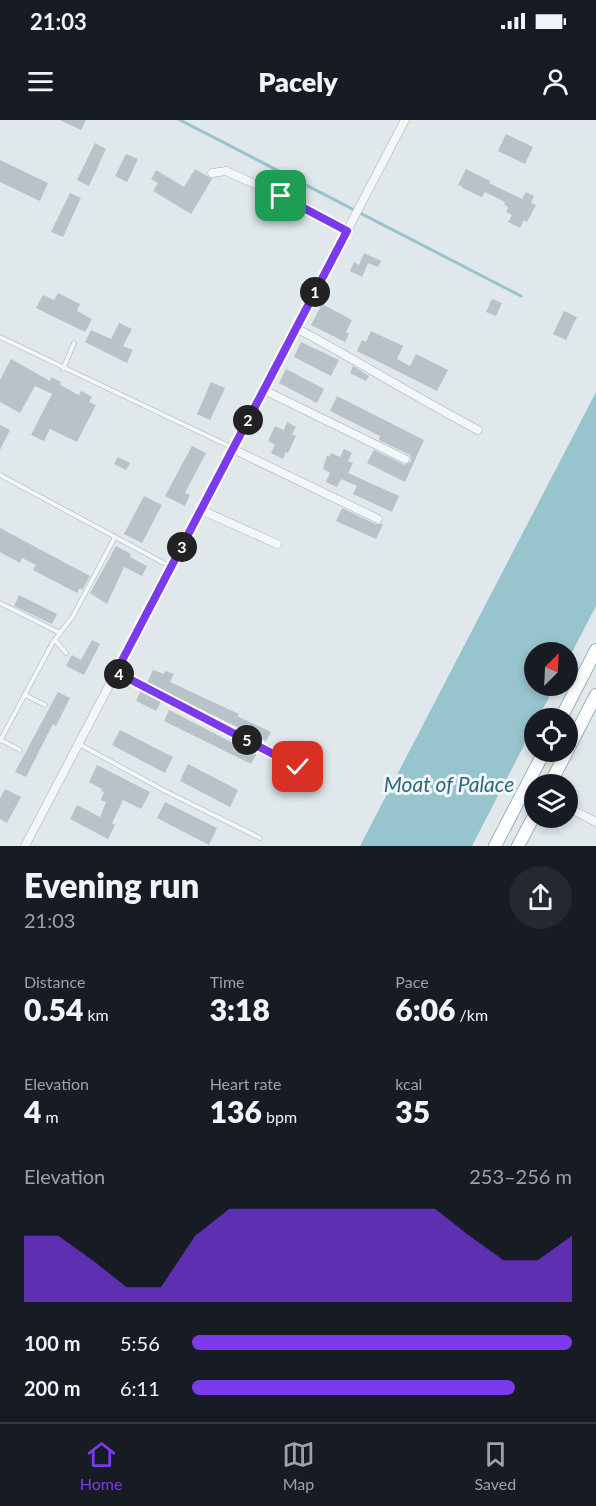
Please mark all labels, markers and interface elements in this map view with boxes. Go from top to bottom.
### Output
text: 21:03 [30,8,87,35]
icon: menu [24,65,57,98]
text: Pacely [258,65,338,98]
icon: person [539,65,572,98]
pin [255,170,306,221]
icon: arrive [264,179,297,212]
pin: 1 [300,277,330,307]
text: 1 [310,282,320,301]
pin: 2 [233,405,263,435]
text: 2 [243,410,253,429]
pin: 3 [167,532,197,562]
text: 3 [177,537,187,556]
north arrow [524,642,578,696]
map controls [524,642,578,828]
pin: 4 [104,659,134,689]
text: 4 [114,664,124,683]
button: locate [524,708,578,762]
pin: 5 [232,725,262,755]
text: 5 [242,730,252,749]
pin [272,741,323,792]
icon: check [281,750,314,783]
water label: Moat of Palace [384,771,514,796]
button: layers [524,774,578,828]
text: Evening run [24,865,199,905]
button: share [509,866,572,929]
text: 21:03 [24,908,75,932]
text: Distance [24,972,85,991]
text: Time [210,972,245,991]
text: Pace [395,972,429,991]
text: 0.54 [24,991,83,1027]
text: 3:18 [210,991,270,1027]
text: 6:06 [395,991,455,1027]
text: km [83,1005,109,1024]
text: /km [455,1005,488,1024]
text: Elevation [24,1074,89,1093]
text: Heart rate [210,1074,281,1093]
text: kcal [395,1074,422,1093]
text: 4 [24,1093,41,1129]
text: 136 [210,1093,262,1129]
text: 35 [395,1093,430,1129]
text: m [41,1107,59,1126]
text: bpm [262,1107,297,1126]
text: Elevation [24,1164,105,1188]
text: 253–256 m [469,1164,572,1188]
text: 100 m [24,1331,80,1355]
text: 5:56 [120,1331,160,1355]
text: 200 m [24,1376,80,1400]
text: 6:11 [120,1376,160,1400]
tab: Home [80,1438,122,1493]
tab: Map [282,1438,315,1493]
tab: Saved [474,1438,516,1493]

